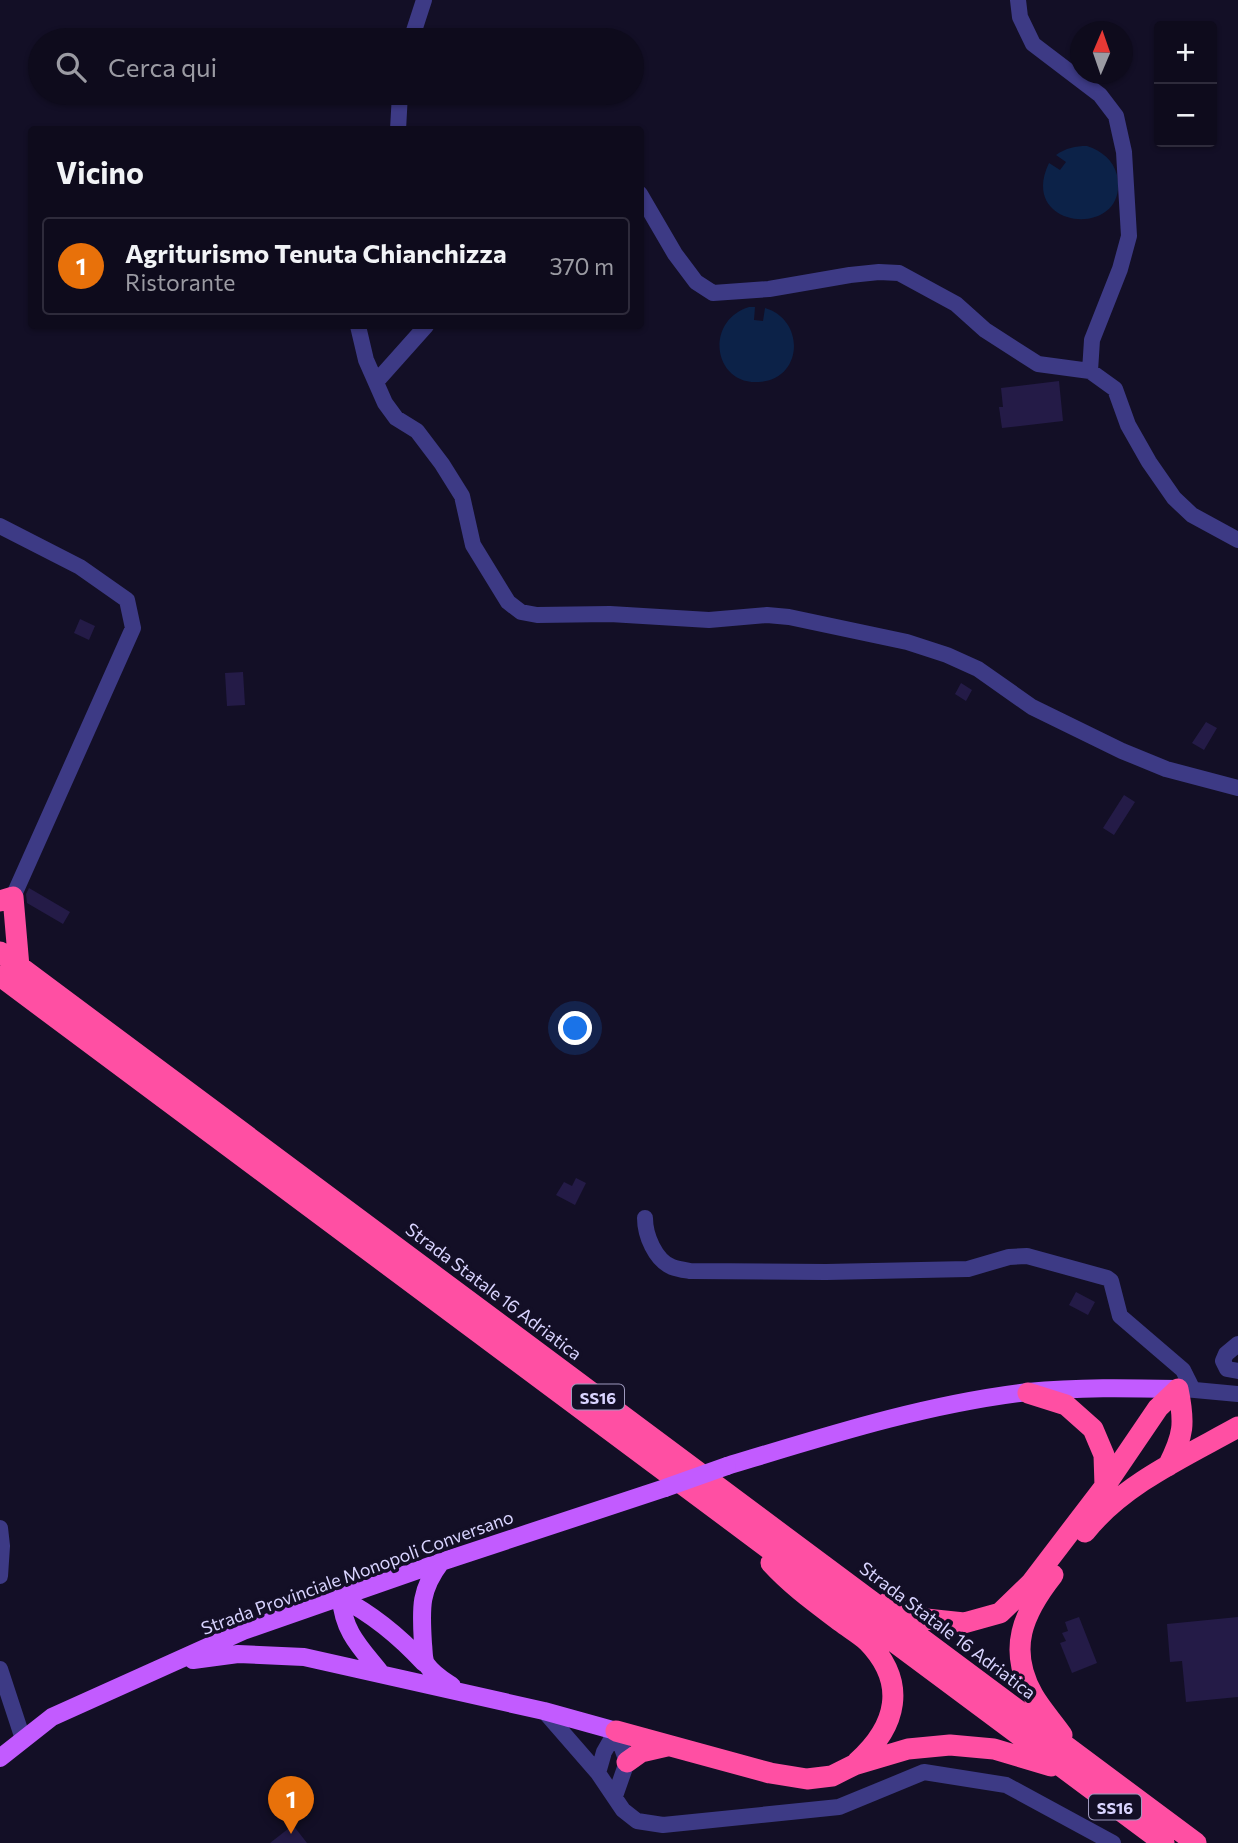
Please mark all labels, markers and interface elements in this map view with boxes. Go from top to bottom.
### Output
north arrow [1070,21,1133,84]
map controls [1154,21,1217,147]
button: + [1154,21,1217,84]
search box [28,28,644,105]
icon: search [52,48,90,86]
text: Cerca qui [108,51,217,82]
button: − [1154,84,1217,147]
text: Vicino [56,153,144,190]
text: Agriturismo Tenuta Chianchizza [125,237,507,268]
text: 1 [76,252,86,280]
text: 370 m [549,252,614,280]
text: Ristorante [125,268,235,296]
your location [558,1011,592,1045]
street label: Strada Statale 16 Adriatica [402,1218,586,1364]
road number: SS16 [572,1385,624,1410]
street label: Strada Provinciale Monopoli Conversano [198,1505,516,1639]
street label: Strada Statale 16 Adriatica [856,1557,1040,1703]
pin: 1 [268,1776,314,1834]
road number: SS16 [1089,1795,1141,1820]

